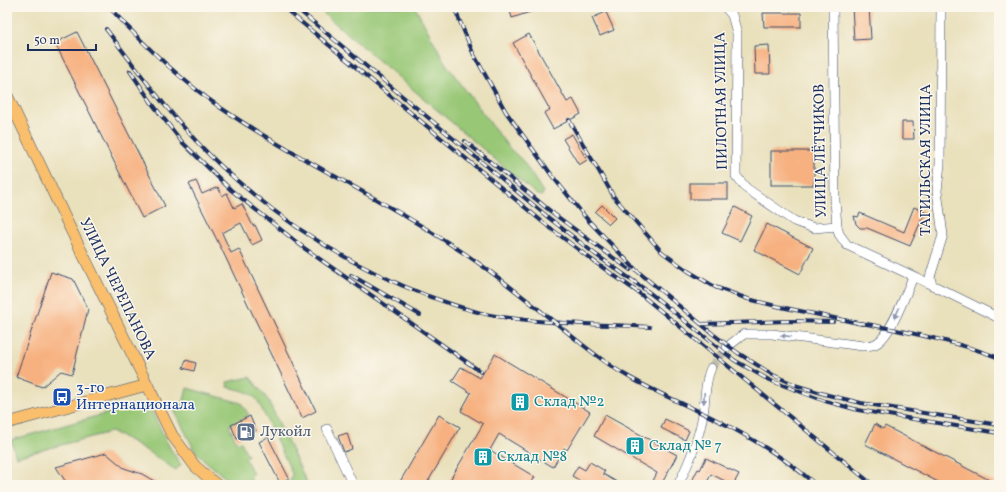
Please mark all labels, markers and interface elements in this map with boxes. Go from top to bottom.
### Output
scale bar [28,26,96,52]
street label: ПИЛОТНАЯ УЛИЦА [710,31,734,170]
text: 50 m [34,33,60,49]
street label: ТАГИЛЬСКАЯ УЛИЦА [916,83,937,236]
street label: УЛИЦА ЛЁТЧИКОВ [809,84,833,218]
street label: УЛИЦА ЧЕРЕПАНОВА [73,215,161,364]
one-way arrow [894,307,900,318]
one-way arrow [780,333,792,339]
place label: 3-го Интернационала [76,378,195,416]
bus stop icon: 3-го Интернационала [51,386,73,408]
building icon: Склад №2 [509,391,531,413]
place label: Склад №2 [534,392,605,413]
one-way arrow [701,392,707,405]
fuel station icon: Лукойл [235,421,257,443]
place label: Лукойл [260,422,311,443]
building icon: Склад № 7 [624,435,646,457]
place label: Склад № 7 [649,436,722,457]
building icon: Склад №8 [472,446,494,468]
place label: Склад №8 [497,447,567,468]

